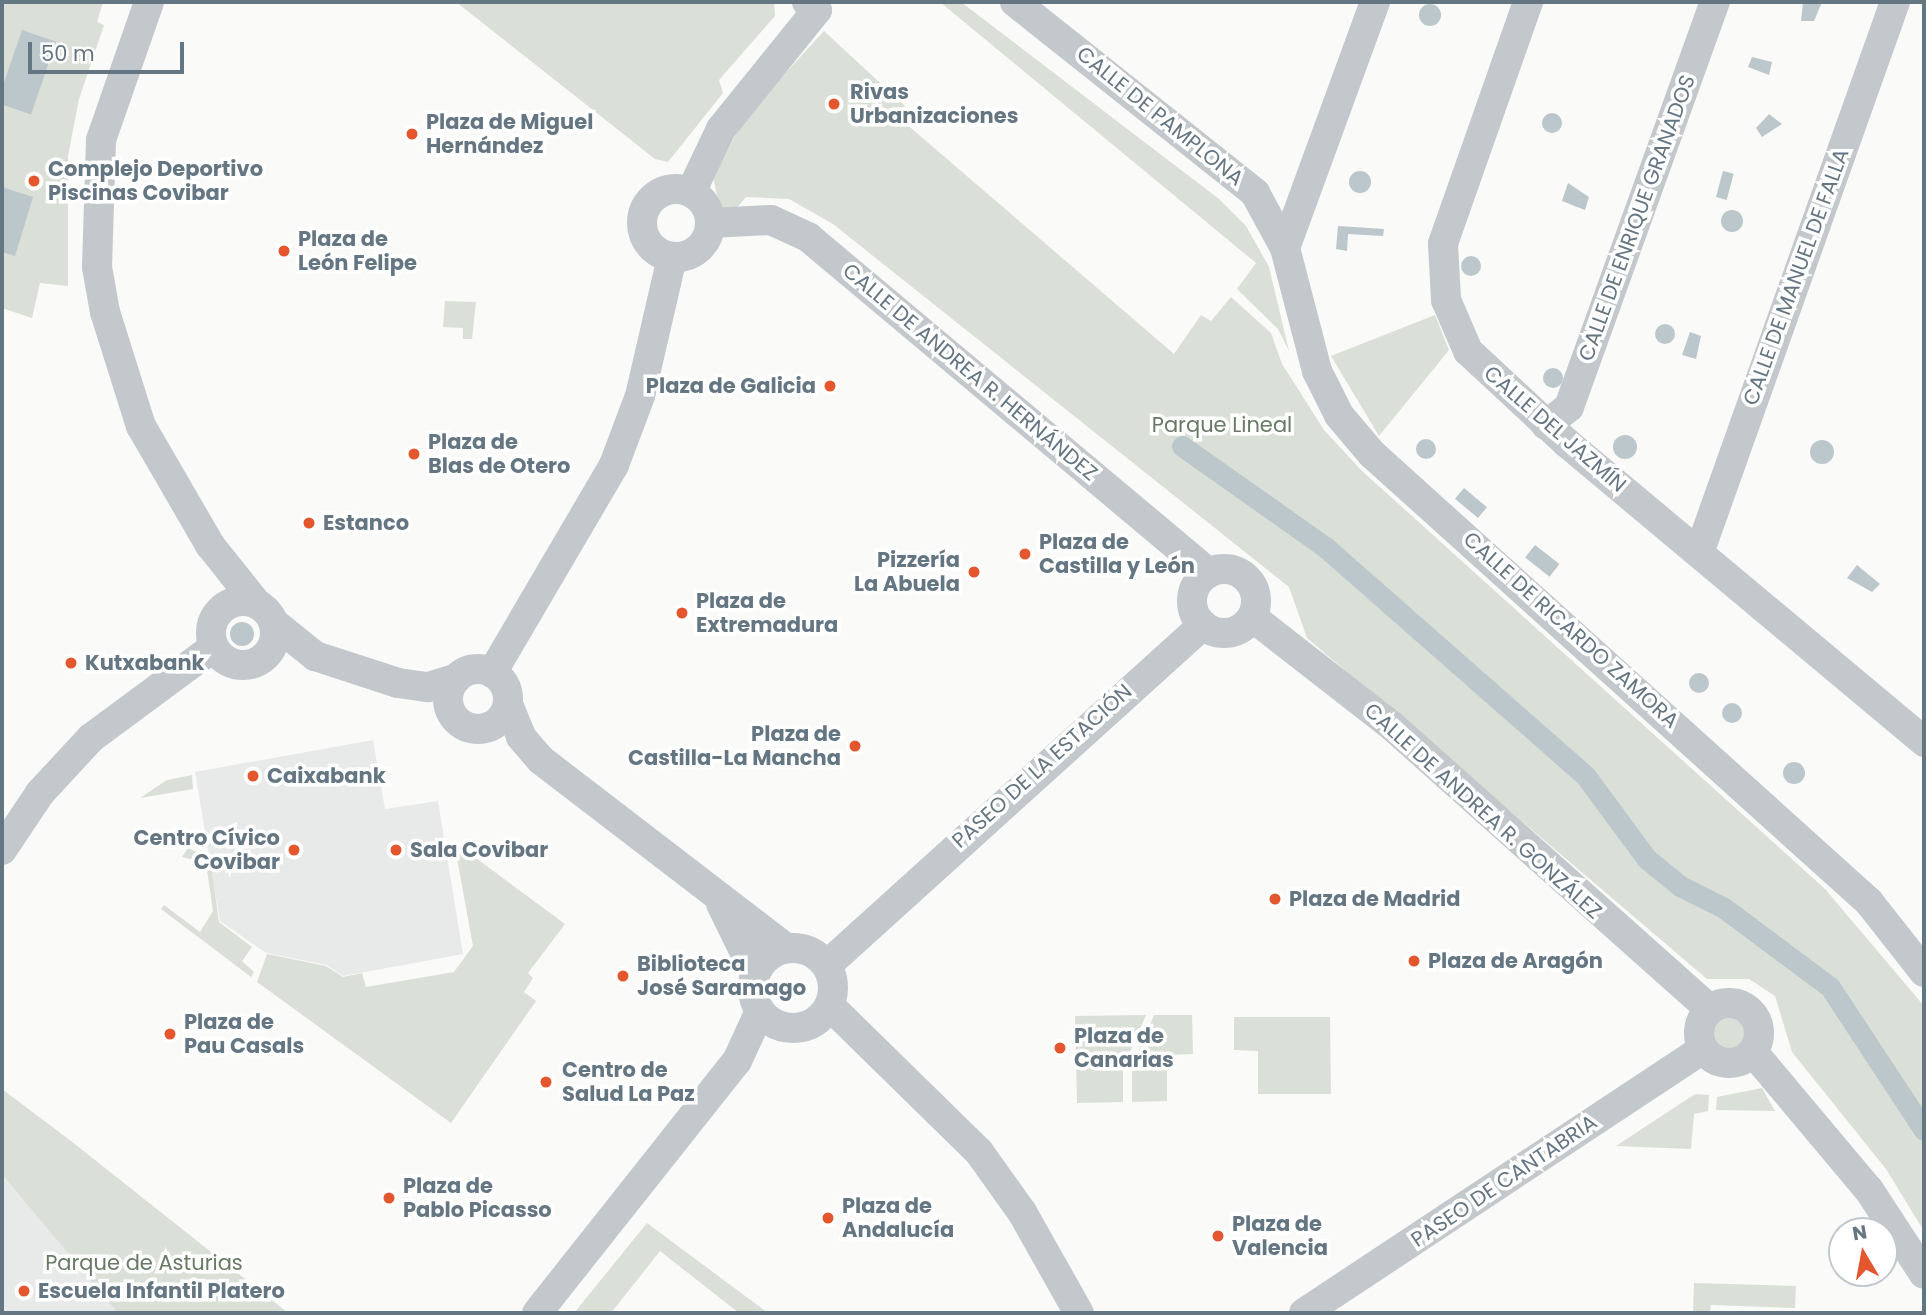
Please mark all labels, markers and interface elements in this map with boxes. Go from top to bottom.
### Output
scale bar [32,28,187,72]
text: 50 m [41,39,95,68]
street label: CALLE DE PAMPLONA [1072,41,1248,191]
street label: CALLE DE ENRIQUE GRANADOS [1573,72,1701,364]
place label: Rivas Urbanizaciones [850,79,1018,129]
marker: Rivas Urbanizaciones [824,94,844,114]
place label: Plaza de Miguel Hernández [426,109,593,159]
marker: Plaza de Miguel Hernández [404,126,420,142]
street label: CALLE DE MANUEL DE FALLA [1738,145,1854,409]
place label: Complejo Deportivo Piscinas Covibar [48,156,263,206]
marker: Complejo Deportivo Piscinas Covibar [26,173,42,189]
place label: Plaza de León Felipe [298,226,417,276]
marker: Plaza de León Felipe [276,243,292,259]
street label: CALLE DE ANDREA R. HERNÁNDEZ [838,258,1102,486]
street label: CALLE DEL JAZMÍN [1479,360,1631,498]
place label: Plaza de Galicia [646,373,816,399]
marker: Plaza de Galicia [822,378,838,394]
park label: Parque Lineal [1152,412,1292,438]
place label: Plaza de Blas de Otero [428,429,570,479]
marker: Plaza de Blas de Otero [406,446,422,462]
place label: Estanco [323,510,409,536]
marker: Estanco [301,515,317,531]
street label: CALLE DE RICARDO ZAMORA [1458,527,1684,733]
place label: Plaza de Castilla y León [1039,529,1195,579]
marker: Plaza de Castilla y León [1017,546,1033,562]
place label: Pizzería La Abuela [854,547,960,597]
marker: Pizzería La Abuela [966,564,982,580]
place label: Plaza de Extremadura [696,588,838,638]
marker: Plaza de Extremadura [674,605,690,621]
place label: Kutxabank [85,650,205,676]
marker: Kutxabank [63,655,79,671]
street label: PASEO DE LA ESTACIÓN [947,679,1137,853]
street label: CALLE DE ANDREA R. GONZÁLEZ [1359,698,1607,924]
place label: Plaza de Castilla-La Mancha [628,721,841,771]
marker: Plaza de Castilla-La Mancha [847,738,863,754]
place label: Caixabank [267,763,386,789]
marker: Caixabank [245,768,261,784]
place label: Centro Cívico Covibar [133,825,280,875]
place label: Sala Covibar [410,837,548,863]
marker: Centro Cívico Covibar [286,842,302,858]
marker: Sala Covibar [388,842,404,858]
place label: Plaza de Madrid [1289,886,1461,912]
marker: Plaza de Madrid [1267,891,1283,907]
place label: Plaza de Aragón [1428,948,1603,974]
place label: Biblioteca José Saramago [637,951,806,1001]
marker: Plaza de Aragón [1406,953,1422,969]
marker: Biblioteca José Saramago [615,968,631,984]
place label: Plaza de Pau Casals [184,1009,304,1059]
place label: Plaza de Canarias [1074,1023,1174,1073]
marker: Plaza de Pau Casals [162,1026,178,1042]
marker: Plaza de Canarias [1052,1040,1068,1056]
place label: Centro de Salud La Paz [562,1057,695,1107]
marker: Centro de Salud La Paz [536,1072,556,1092]
street label: PASEO DE CANTABRIA [1406,1110,1602,1252]
place label: Plaza de Pablo Picasso [403,1173,552,1223]
marker: Plaza de Pablo Picasso [381,1190,397,1206]
place label: Plaza de Andalucía [842,1193,954,1243]
marker: Plaza de Andalucía [820,1210,836,1226]
place label: Plaza de Valencia [1232,1211,1328,1261]
north arrow [1828,1217,1898,1287]
text: N [1850,1218,1869,1247]
marker: Plaza de Valencia [1210,1228,1226,1244]
park label: Parque de Asturias [45,1250,243,1276]
place label: Escuela Infantil Platero [38,1278,285,1304]
marker: Escuela Infantil Platero [16,1283,32,1299]

